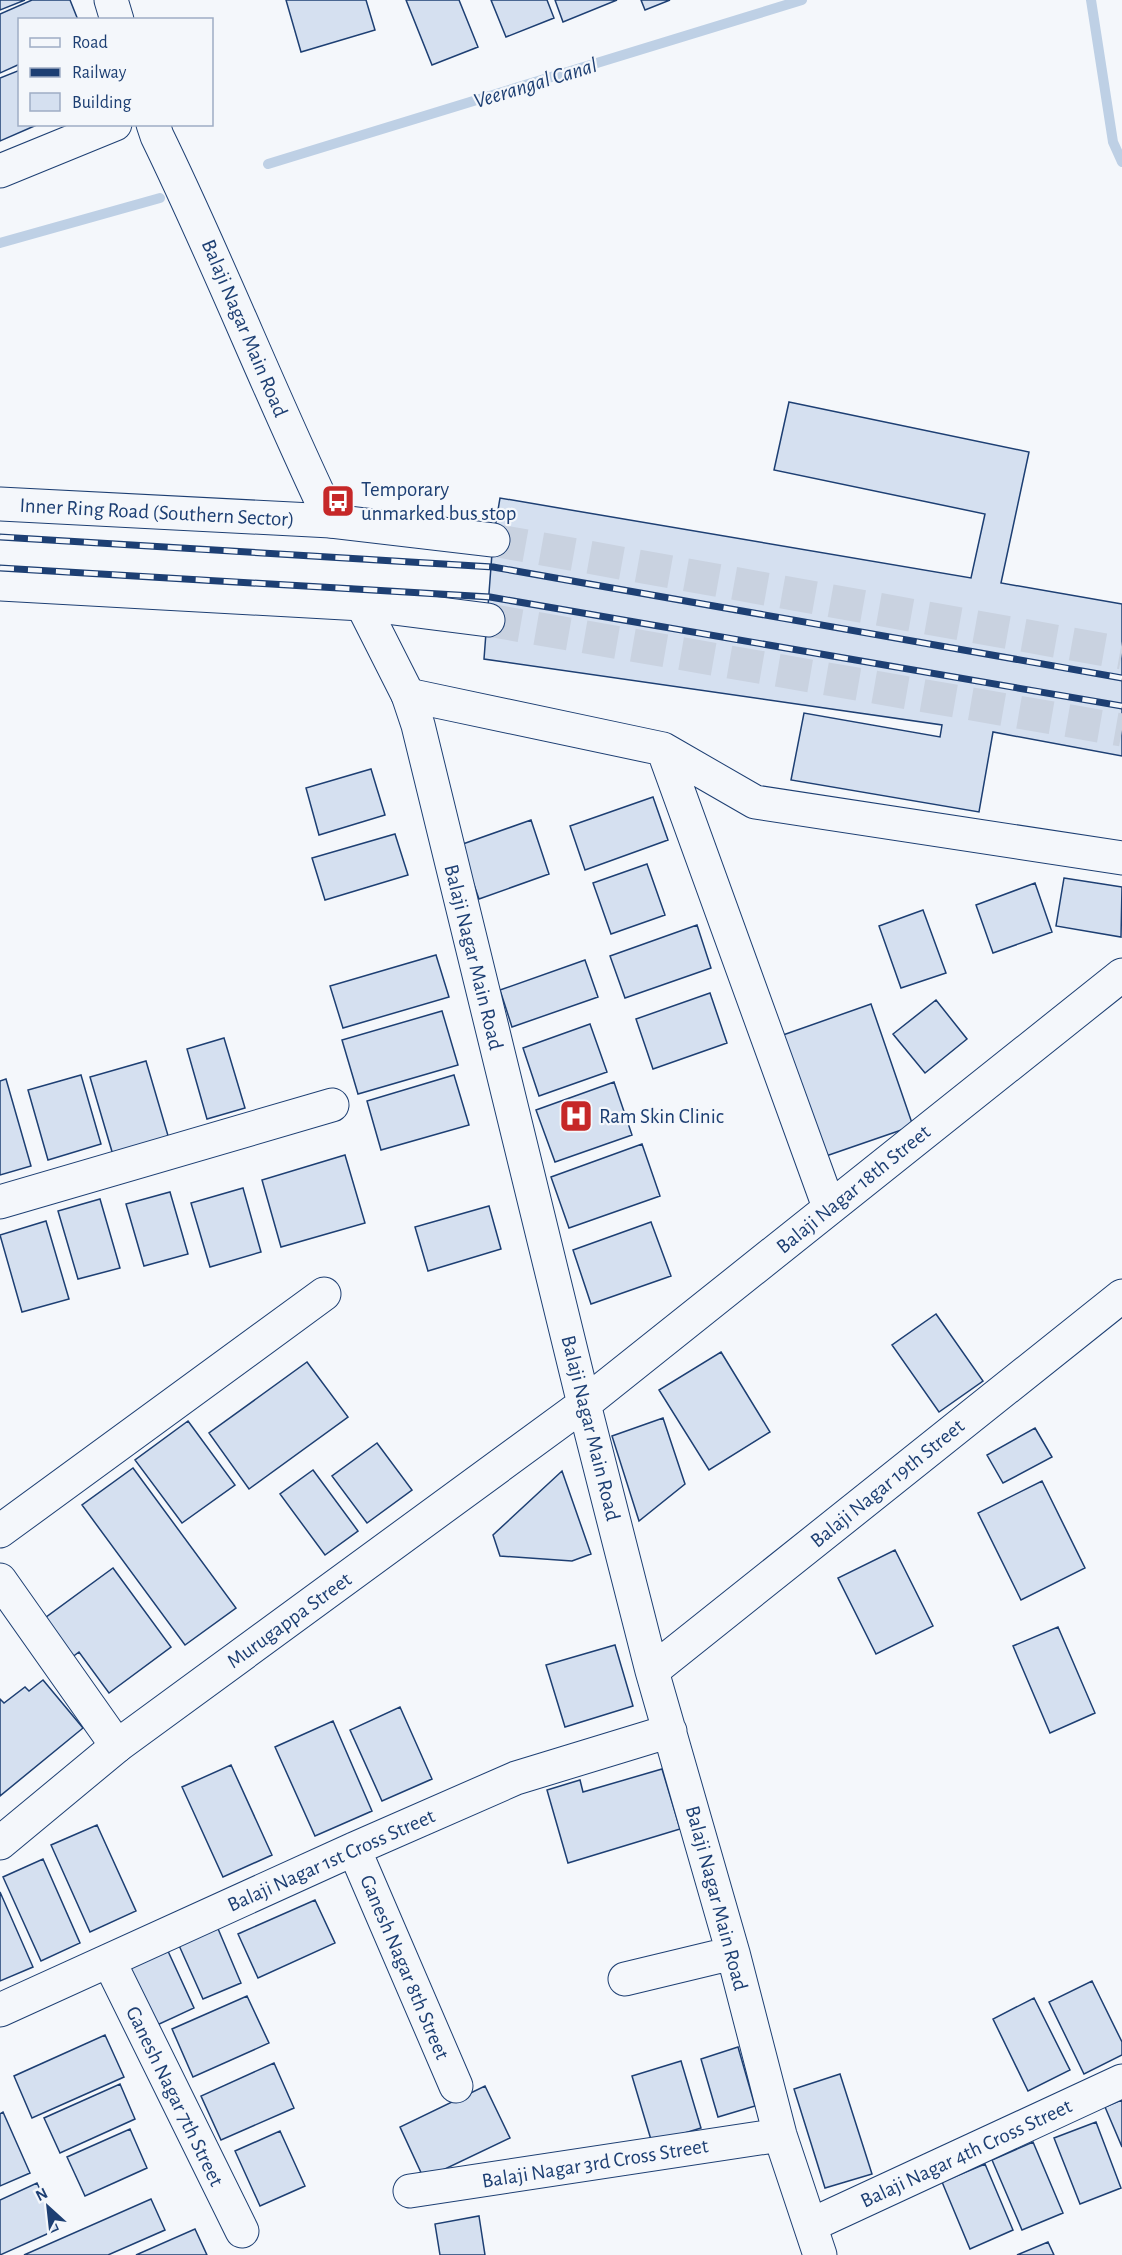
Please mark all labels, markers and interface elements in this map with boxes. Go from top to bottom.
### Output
legend [18,18,213,126]
text: Road [72,34,108,52]
water label: Veerangal Canal [471,54,600,112]
text: Railway [72,64,127,82]
text: Building [72,94,132,112]
street label: Balaji Nagar Main Road [198,236,291,420]
place label: Temporary unmarked bus stop [361,479,516,524]
bus stop icon: Temporary unmarked bus stop [320,483,356,519]
street label: Inner Ring Road (Southern Sector) [19,495,295,530]
street label: Balaji Nagar Main Road [440,862,507,1052]
hospital icon: Ram Skin Clinic [558,1098,594,1134]
place label: Ram Skin Clinic [599,1106,724,1127]
street label: Balaji Nagar 18th Street [772,1121,934,1258]
street label: Balaji Nagar Main Road [557,1333,624,1523]
street label: Balaji Nagar 19th Street [807,1415,968,1552]
street label: Murugappa Street [223,1568,355,1672]
street label: Balaji Nagar Main Road [682,1803,751,1993]
street label: Balaji Nagar 1st Cross Street [224,1805,438,1916]
street label: Ganesh Nagar 8th Street [356,1872,453,2063]
street label: Ganesh Nagar 7th Street [122,2003,227,2190]
street label: Balaji Nagar 4th Cross Street [857,2095,1075,2212]
street label: Balaji Nagar 3rd Cross Street [480,2135,710,2192]
north arrow [18,2177,78,2237]
text: N [33,2185,50,2204]

